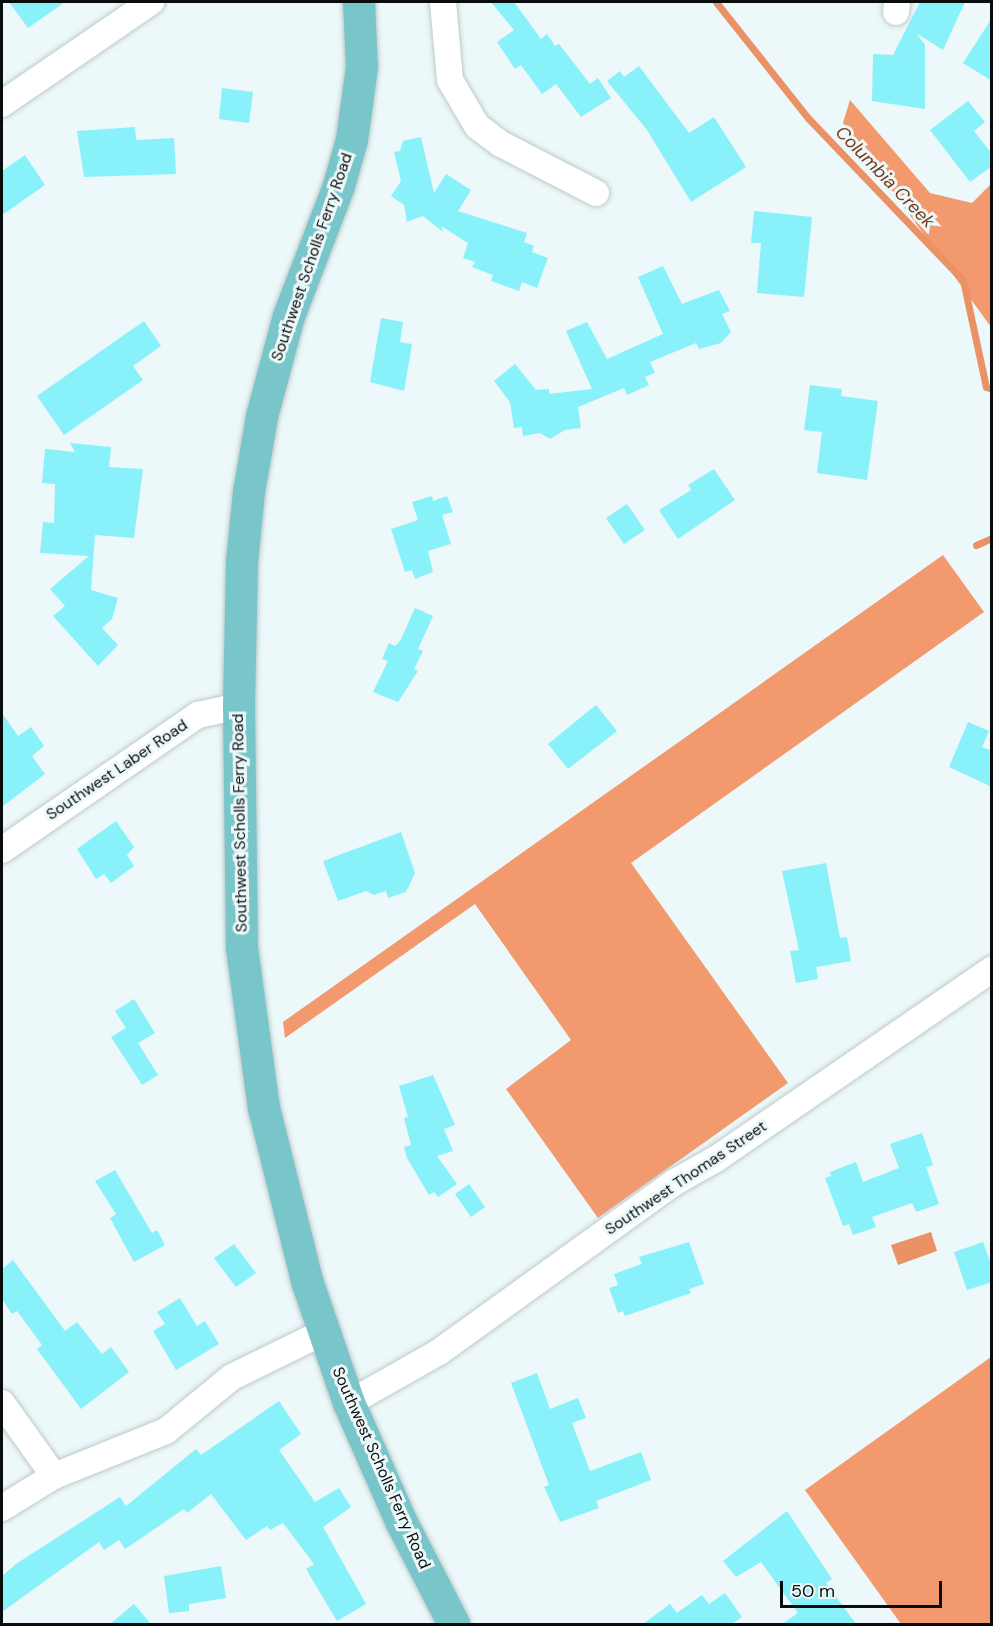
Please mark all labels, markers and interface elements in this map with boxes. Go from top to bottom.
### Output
water label: Columbia Creek [831,121,939,233]
street label: Southwest Scholls Ferry Road [267,150,357,364]
street label: Southwest Scholls Ferry Road [228,713,252,933]
street label: Southwest Laber Road [43,716,191,824]
street label: Southwest Thomas Street [602,1117,770,1239]
street label: Southwest Scholls Ferry Road [328,1364,434,1572]
scale bar [783,1569,945,1607]
text: 50 m [791,1579,835,1603]

